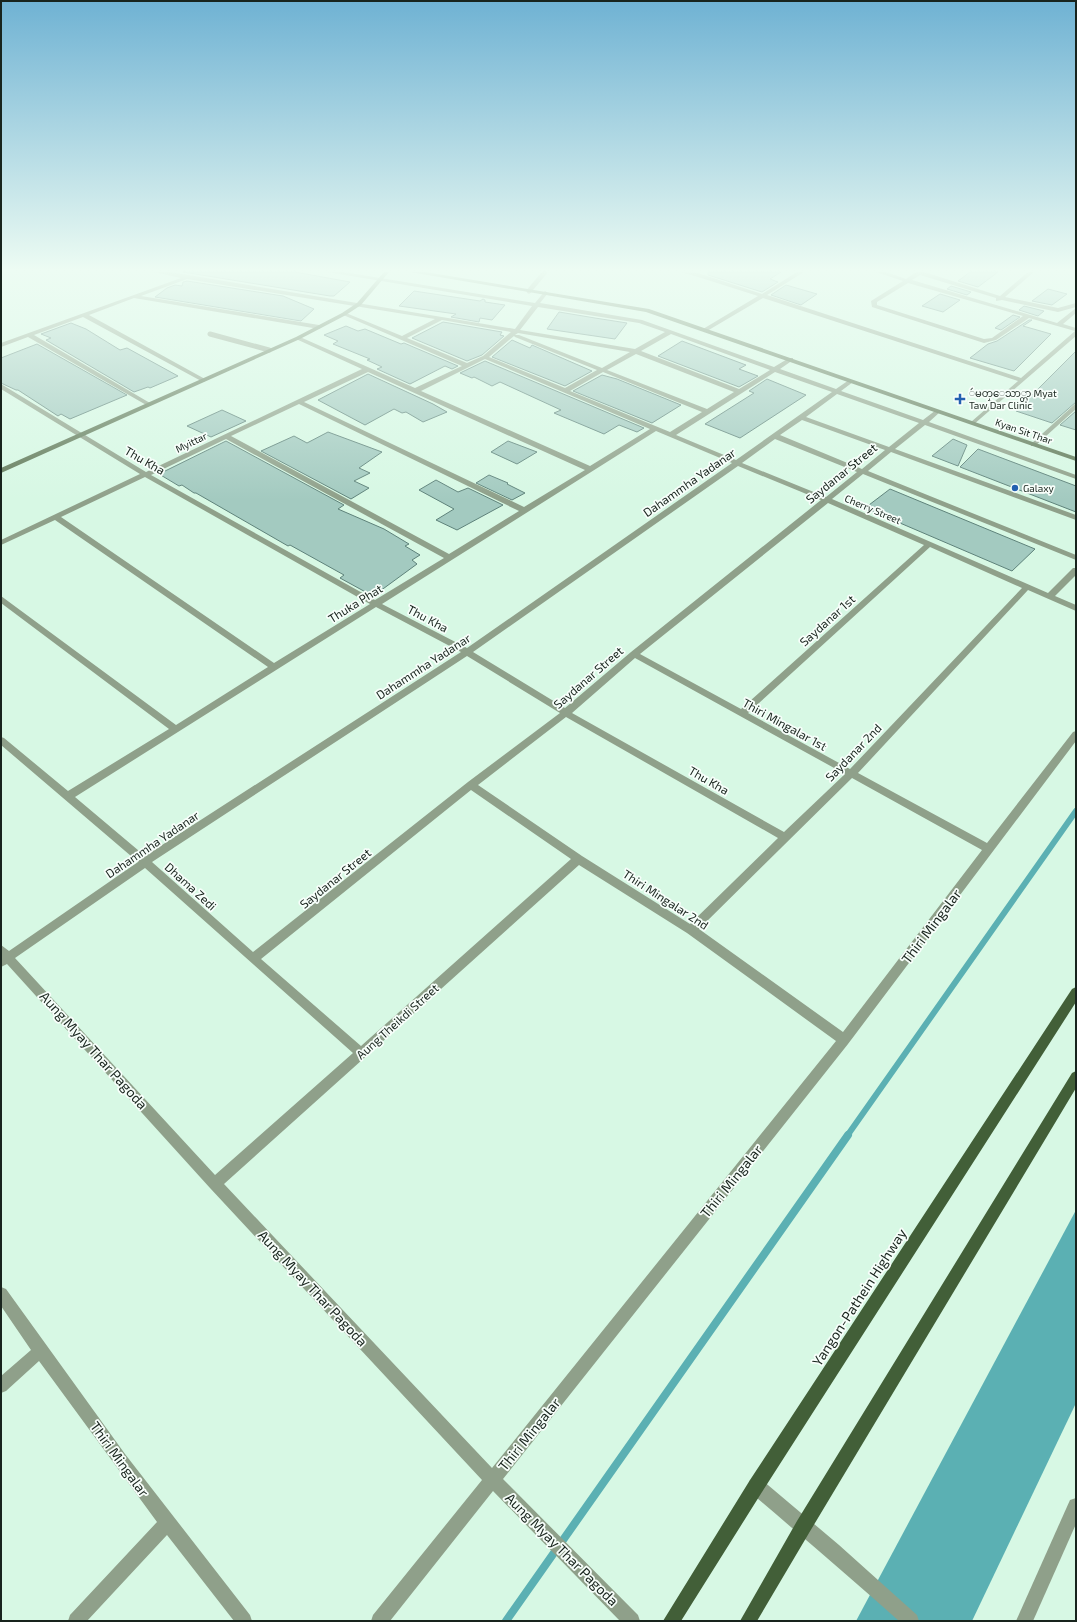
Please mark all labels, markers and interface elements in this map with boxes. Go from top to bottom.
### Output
place label: ဴမတ္ေသာ္တာ Myat Taw Dar Clinic [969,387,1057,411]
marker: ဴမတ္ေသာ္တာ Myat Taw Dar Clinic [954,393,966,405]
street label: Kyan Sit Thar [994,416,1054,446]
street label: Myittar [173,429,209,455]
street label: Saydanar Street [803,440,880,506]
street label: Thu Kha [122,443,168,477]
street label: Dahammha Yadanar [640,445,738,519]
place label: Galaxy [1023,482,1055,494]
marker: Galaxy [1010,483,1020,493]
street label: Cherry Street [843,492,903,526]
street label: Thuka Phat [325,581,385,625]
street label: Saydanar 1st [797,591,858,648]
street label: Thu Kha [405,601,451,635]
street label: Dahammha Yadanar [373,630,473,702]
street label: Saydanar Street [550,643,626,711]
street label: Thiri Mingalar 1st [741,695,830,753]
street label: Saydanar 2nd [822,720,884,784]
street label: Thu Kha [686,763,732,797]
street label: Dahammha Yadanar [103,807,202,880]
street label: Saydanar Street [297,845,374,911]
street label: Dhama Zedi [162,859,220,913]
street label: Thiri Mingalar 2nd [621,866,711,932]
street label: Thiri Mingalar [898,885,965,967]
street label: Aung Theikdi Street [353,980,441,1062]
street label: Aung Myay Thar Pagoda [37,988,151,1112]
street label: Thiri Mingalar [696,1141,766,1221]
street label: Yangon-Pathein Highway [808,1225,910,1369]
street label: Aung Myay Thar Pagoda [255,1226,371,1350]
street label: Thiri Mingalar [494,1394,564,1474]
street label: Thiri Mingalar [87,1418,153,1500]
street label: Aung Myay Thar Pagoda [502,1489,622,1609]

